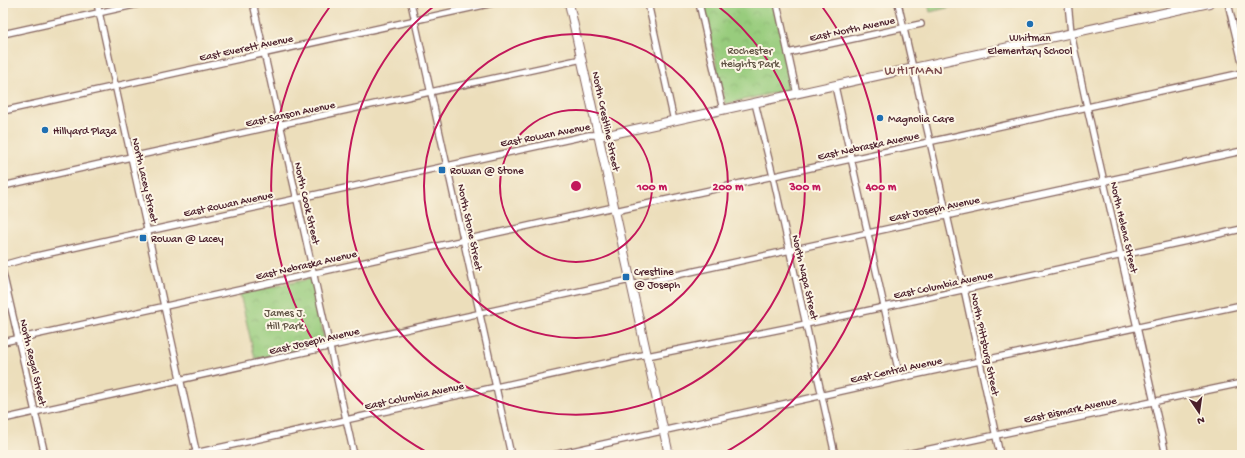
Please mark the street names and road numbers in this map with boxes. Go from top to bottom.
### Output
street label: East North Avenue [809,15,897,45]
street label: East Everett Avenue [198,33,295,65]
street label: North Crestline Street [589,71,622,174]
street label: East Sanson Avenue [245,100,337,130]
street label: East Rowan Avenue [500,121,592,151]
street label: East Nebraska Avenue [817,130,921,164]
street label: North Lacey Street [128,137,160,225]
street label: North Cook Street [291,161,322,247]
street label: North Helena Street [1107,181,1140,276]
street label: North Stone Street [454,183,484,273]
street label: East Rowan Avenue [183,190,275,220]
street label: East Joseph Avenue [888,194,981,225]
street label: North Napa Street [788,234,820,322]
street label: East Nebraska Avenue [255,248,359,283]
street label: East Columbia Avenue [893,270,994,302]
street label: North Pittsburg Street [967,292,1001,398]
street label: North Regal Street [16,318,48,408]
street label: East Joseph Avenue [268,326,361,358]
street label: East Central Avenue [849,355,944,387]
street label: East Columbia Avenue [364,381,465,413]
street label: East Bismark Avenue [1023,395,1118,427]

